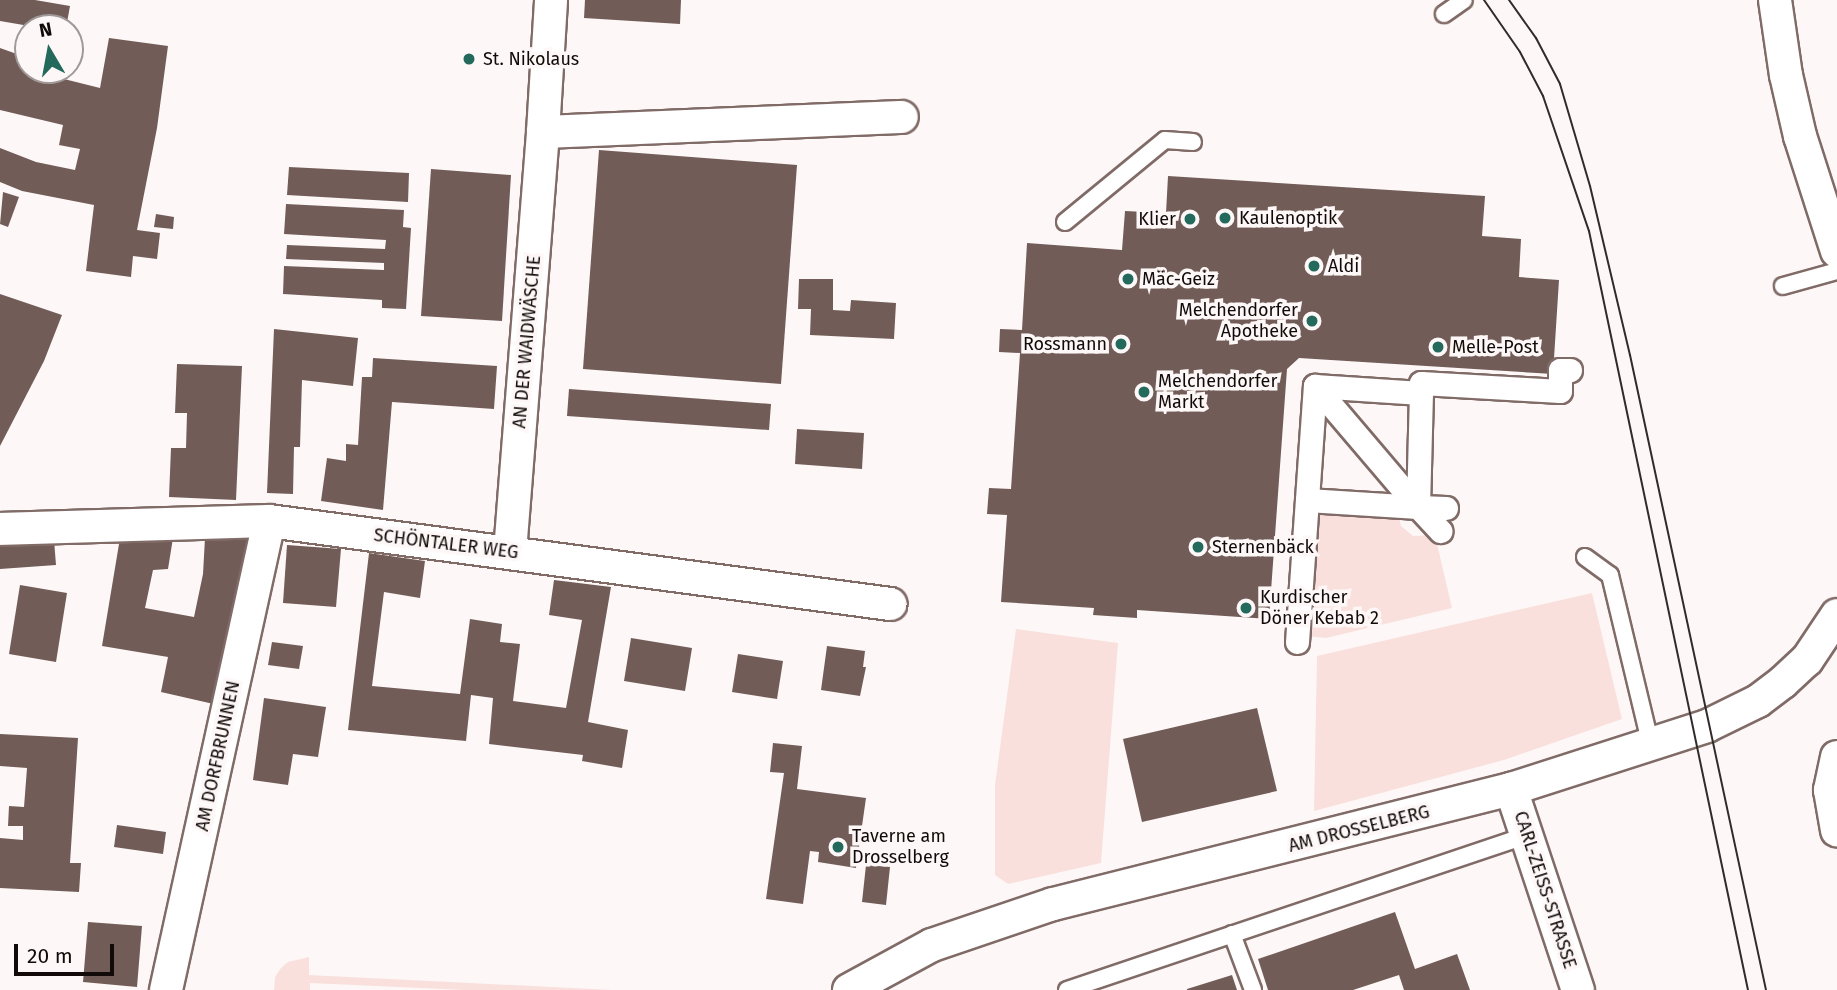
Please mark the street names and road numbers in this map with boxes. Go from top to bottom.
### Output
street label: AN DER WAIDWÄSCHE [509,255,545,429]
street label: SCHÖNTALER WEG [372,524,520,564]
street label: AM DORFBRUNNEN [192,679,244,833]
street label: AM DROSSELBERG [1286,801,1432,857]
street label: CARL-ZEISS-STRASSE [1509,808,1581,972]

